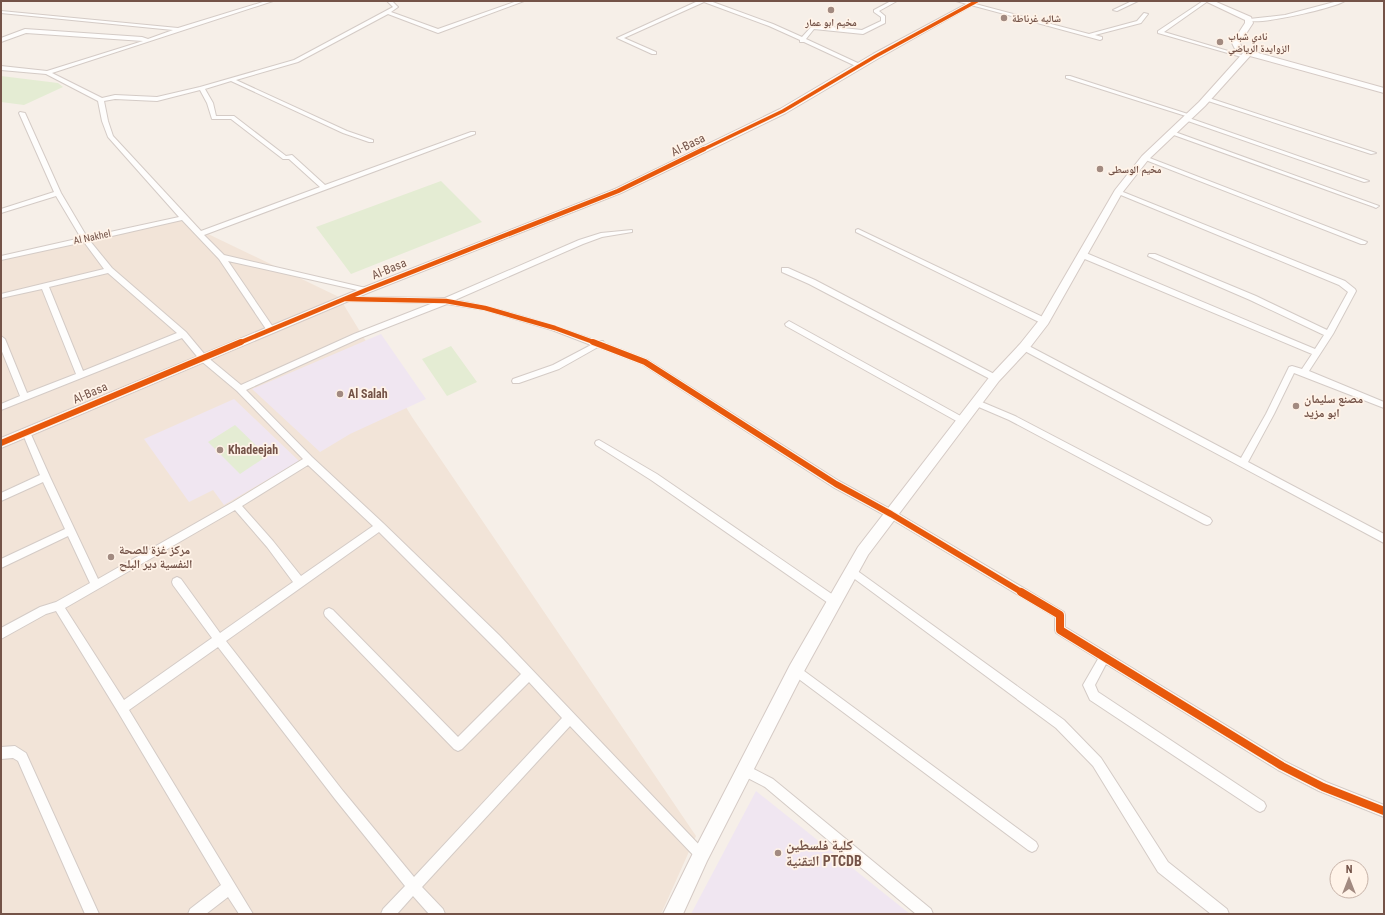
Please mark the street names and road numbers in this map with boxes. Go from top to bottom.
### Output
street label: Al-Basa [669,131,708,159]
street label: Al Nakhel [72,228,112,246]
street label: Al-Basa [370,256,409,282]
street label: Al-Basa [71,379,110,407]

